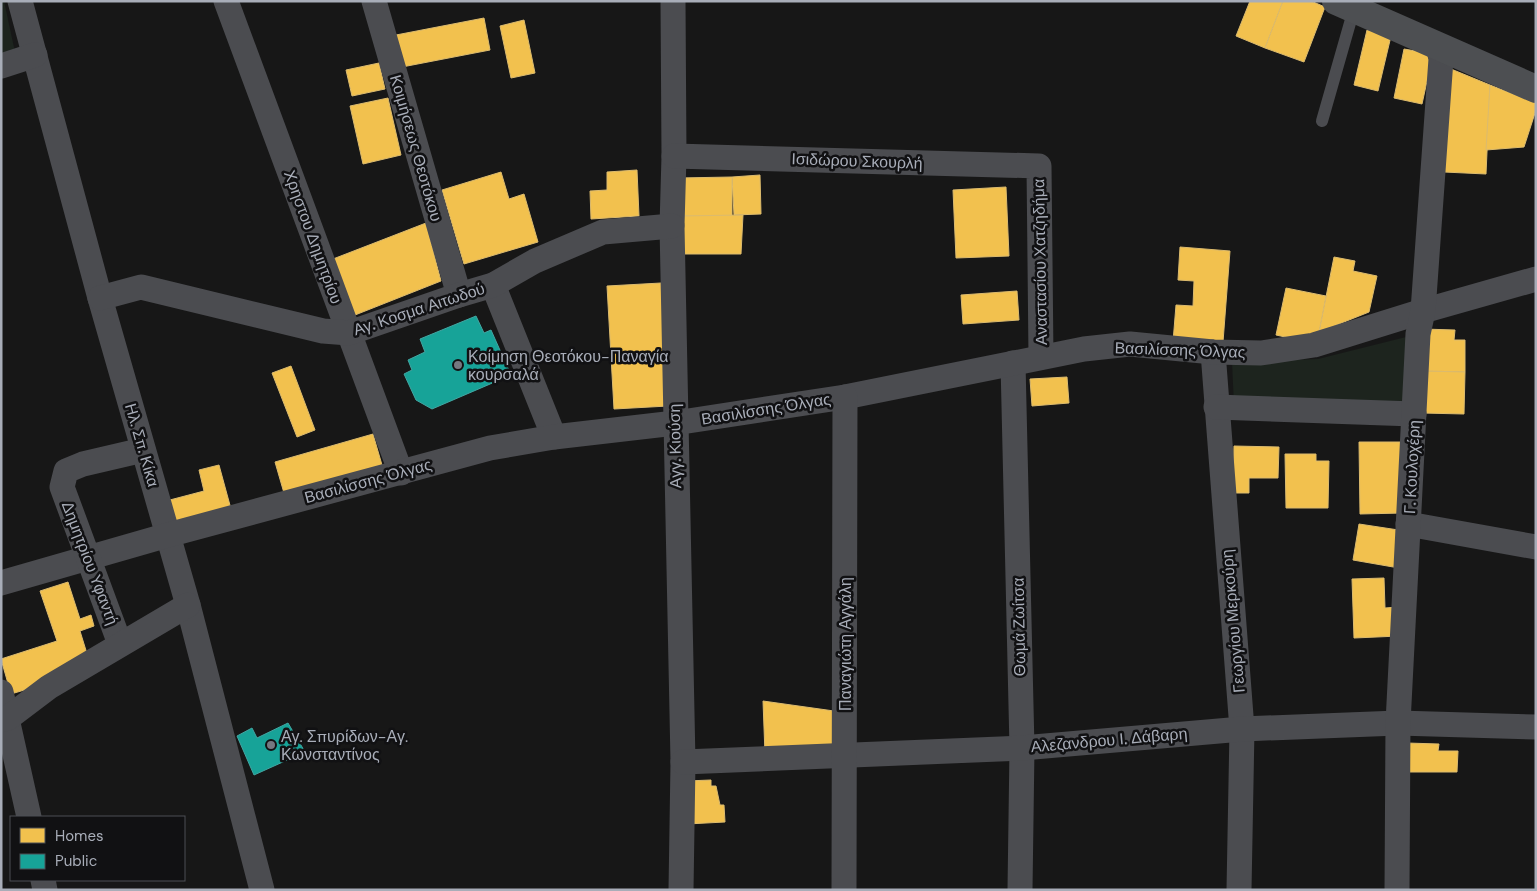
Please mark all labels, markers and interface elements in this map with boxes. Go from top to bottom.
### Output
street label: Κοιμήσεως Θεοτόκου [385,72,447,224]
street label: Ισιδώρου Σκουρλή [791,148,923,174]
street label: Χρηστου Δημητρίου [279,167,347,307]
street label: Αναστασίου Χατζηδήμα [1028,179,1052,345]
street label: Αγ. Κοσμα Αιτωδού [351,278,487,340]
street label: Βασιλίσσης Όλγας [1114,337,1246,363]
place label: Κοίμηση Θεοτόκου-Παναγία κουρσαλά [468,346,669,385]
marker: Κοίμηση Θεοτόκου-Παναγία κουρσαλά [452,359,464,371]
street label: Βασιλίσσης Όλγας [700,388,833,430]
street label: Ηλ. Σπ. Κίκα [120,401,164,489]
street label: Αγγ. Κιούση [664,404,686,488]
street label: Γ. Κουλοχέρη [1399,419,1425,515]
street label: Βασιλίσσης Όλγας [302,454,434,508]
street label: Δημητρίου Υφαντή [57,498,123,628]
street label: Γεωργίου Μερκούρη [1216,548,1250,694]
street label: Παναγιώτη Αγγάλη [835,577,856,711]
street label: Θωμά Ζωίτσα [1008,577,1030,677]
street label: Αλεζανδρου Ι. Δάβαρη [1030,723,1188,757]
place label: Αγ. Σπυρίδων-Αγ. Κωνσταντίνος [281,726,408,765]
marker: Αγ. Σπυρίδων-Αγ. Κωνσταντίνος [265,739,277,751]
legend [10,816,185,881]
text: Homes [55,826,104,846]
text: Public [55,851,97,871]

